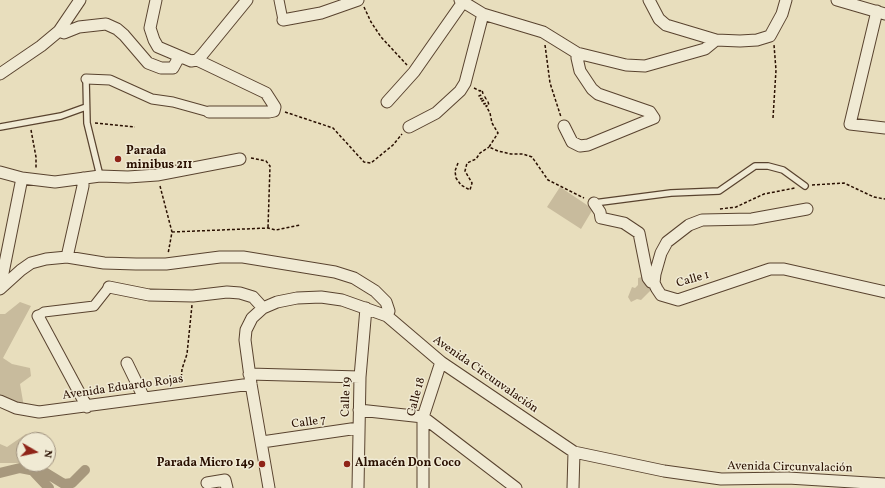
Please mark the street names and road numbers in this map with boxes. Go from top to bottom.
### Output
street label: Calle 1 [675,268,711,292]
street label: Avenida Circunvalación [430,333,540,417]
street label: Avenida Eduardo Rojas [62,372,184,404]
street label: Calle 18 [405,376,429,418]
street label: Calle 19 [339,377,355,417]
street label: Calle 7 [291,413,327,433]
street label: Avenida Circunvalación [727,460,853,476]

